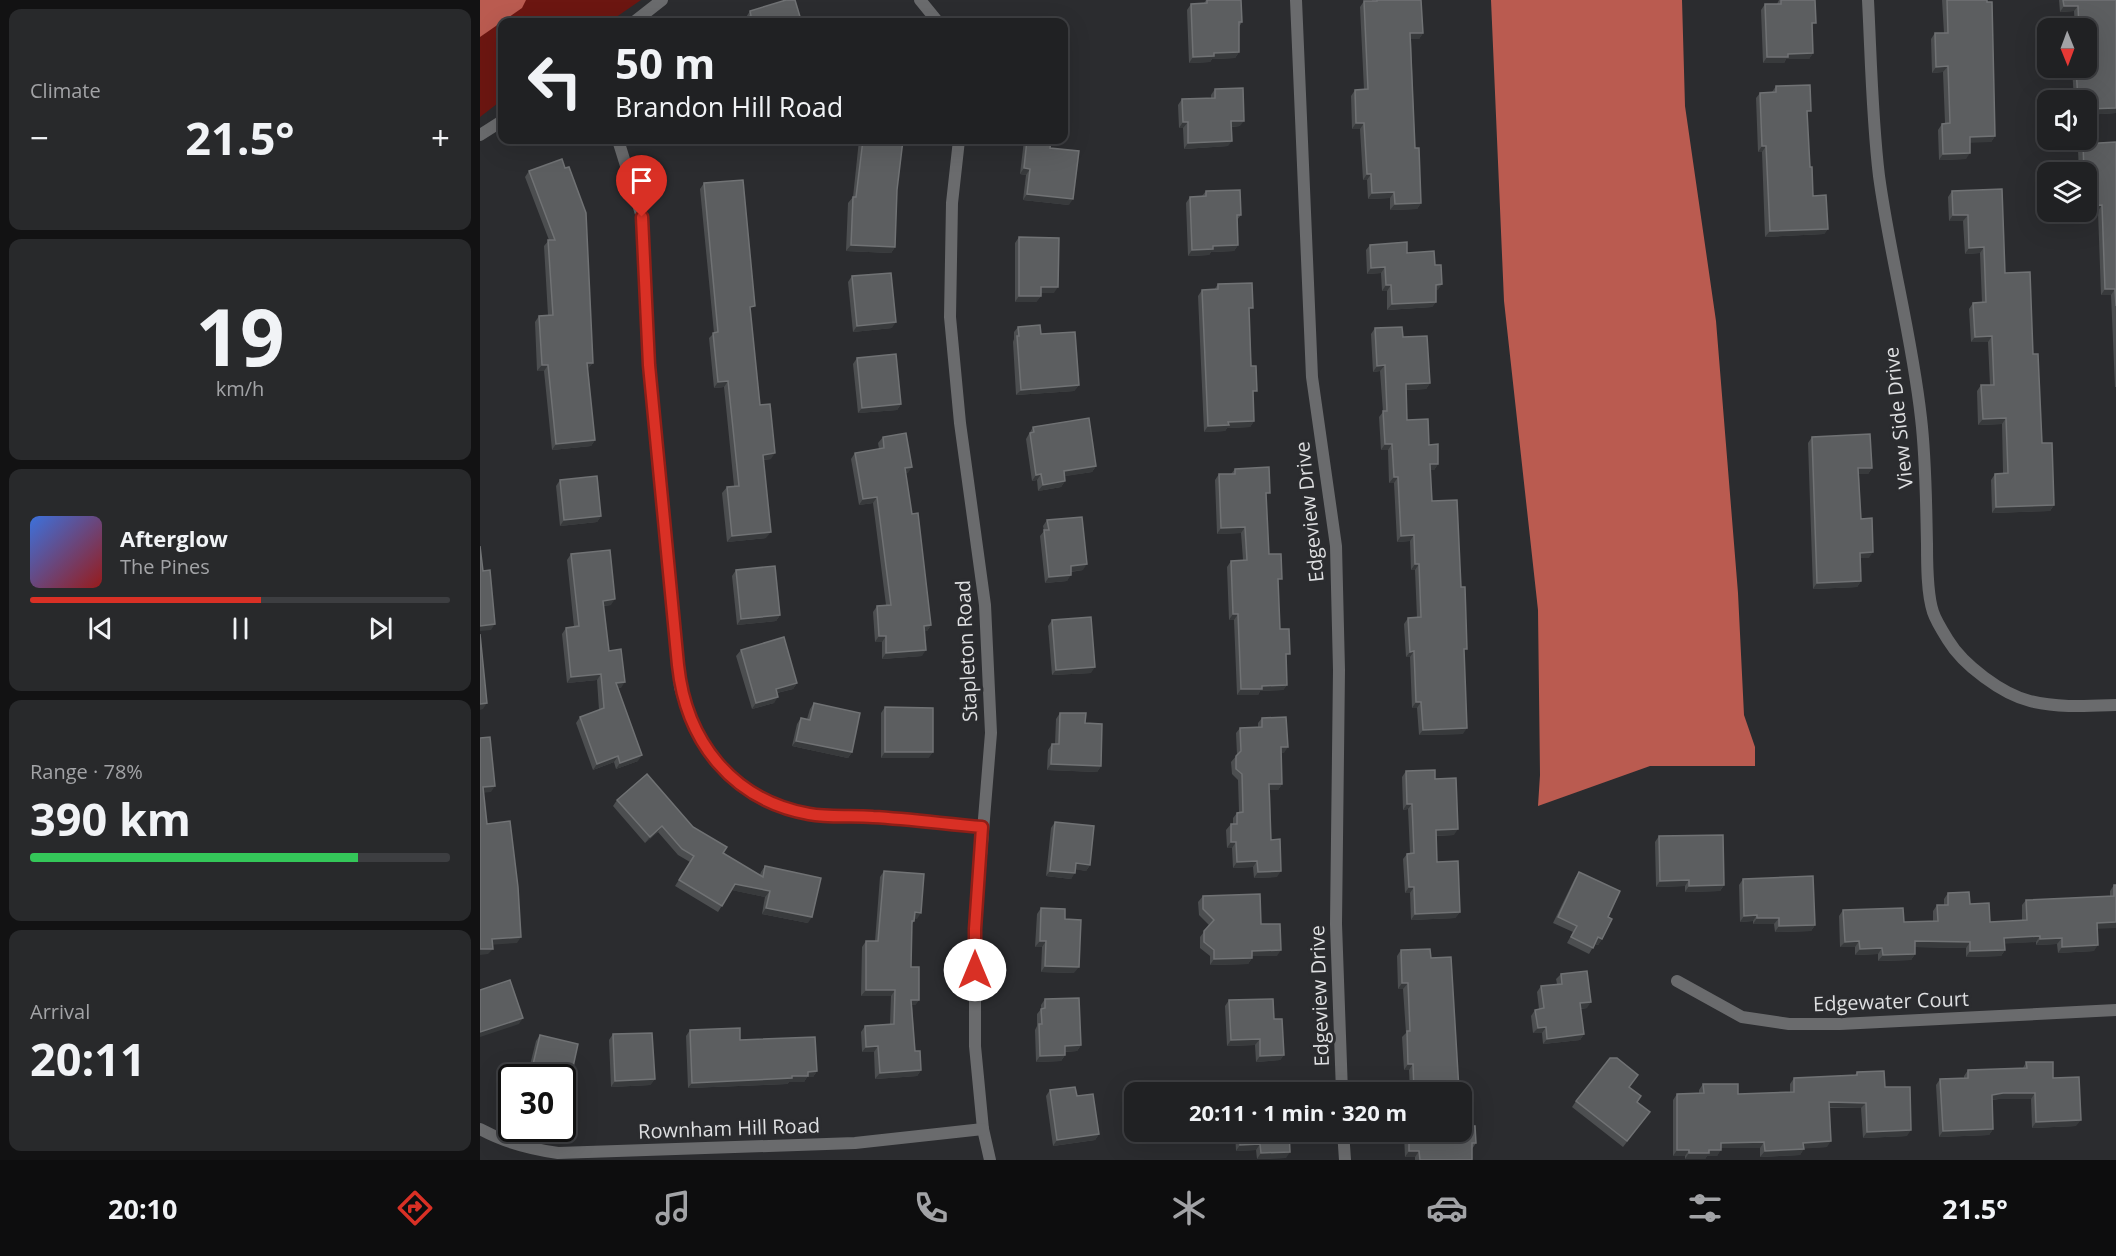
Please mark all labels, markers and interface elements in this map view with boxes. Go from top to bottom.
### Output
north arrow [2037,18,2097,78]
map controls [2037,18,2097,222]
text: 50 m [615,34,715,91]
icon: left [516,42,594,120]
text: Climate [30,77,101,104]
text: Brandon Hill Road [615,88,843,125]
button: sound [2037,90,2097,150]
text: 21.5° [185,107,295,168]
text: − [30,115,49,160]
text: + [431,115,450,160]
pin [616,155,667,217]
button: layers [2037,162,2097,222]
icon: arrive [625,164,658,197]
text: 19 [195,283,285,389]
street label: View Side Drive [1877,346,1919,490]
text: km/h [216,375,264,402]
street label: Edgeview Drive [1288,440,1330,584]
text: Afterglow [120,523,228,553]
text: The Pines [120,553,210,580]
street label: Stapleton Road [949,579,983,723]
icon: previous [84,612,117,645]
icon: pause [224,612,257,645]
icon: next [364,612,397,645]
text: Range · 78% [30,758,143,785]
text: 390 km [30,788,191,849]
street label: Edgeview Drive [1303,925,1335,1067]
position arrow [943,938,1007,1002]
street label: Edgewater Court [1813,985,1969,1017]
text: Arrival [30,998,90,1025]
text: 20:11 [30,1028,146,1089]
speed limit sign: 30 [498,1064,576,1142]
text: 20:11 · 1 min · 320 m [1189,1097,1407,1127]
street label: Rownham Hill Road [638,1111,820,1145]
icon: directions [394,1187,436,1229]
icon: music [652,1187,694,1229]
icon: phone [910,1187,952,1229]
icon: climate [1168,1187,1210,1229]
icon: car [1426,1187,1468,1229]
icon: filters [1684,1187,1726,1229]
text: 20:10 [108,1190,178,1227]
text: 21.5° [1942,1190,2008,1227]

